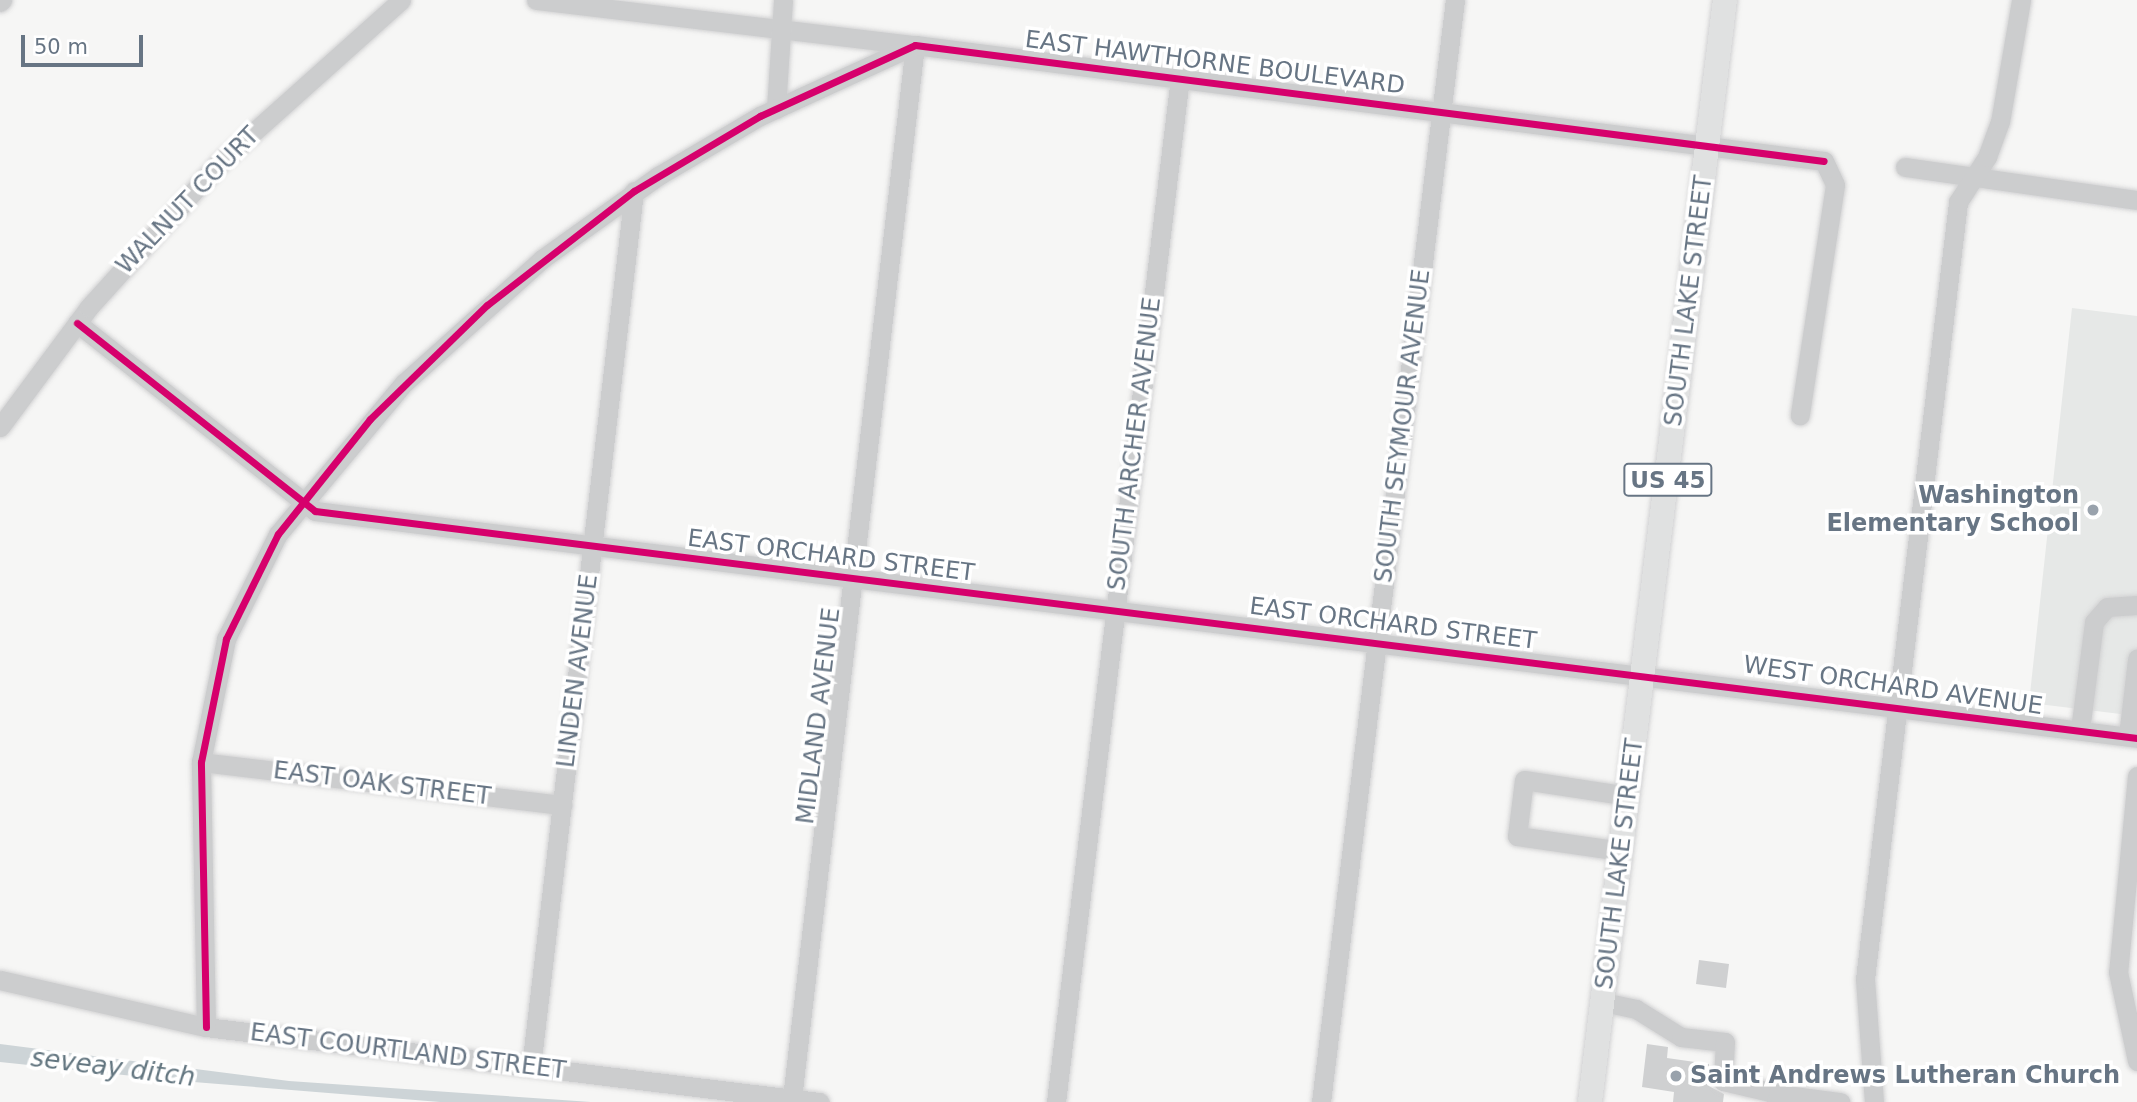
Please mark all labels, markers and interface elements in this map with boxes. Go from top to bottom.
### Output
scale bar [24,21,147,65]
street label: EAST HAWTHORNE BOULEVARD [1023,25,1407,101]
text: 50 m [34,35,88,59]
street label: WALNUT COURT [111,122,265,280]
street label: SOUTH LAKE STREET [1659,174,1719,428]
street label: SOUTH SEYMOUR AVENUE [1369,268,1437,584]
street label: SOUTH ARCHER AVENUE [1103,296,1167,592]
road number: US 45 [1622,460,1714,500]
place label: Washington Elementary School [1826,482,2079,538]
marker: Washington Elementary School [2085,502,2101,518]
street label: EAST ORCHARD STREET [686,524,976,588]
street label: LINDEN AVENUE [552,573,604,769]
street label: EAST ORCHARD STREET [1248,592,1538,656]
street label: MIDLAND AVENUE [791,606,847,826]
street label: WEST ORCHARD AVENUE [1741,651,2045,721]
street label: SOUTH LAKE STREET [1590,737,1650,991]
street label: EAST OAK STREET [272,756,492,812]
street label: EAST COURTLAND STREET [248,1018,568,1086]
water label: seveay ditch [29,1042,197,1094]
place label: Saint Andrews Lutheran Church [1690,1062,2120,1090]
marker: Saint Andrews Lutheran Church [1668,1068,1684,1084]

